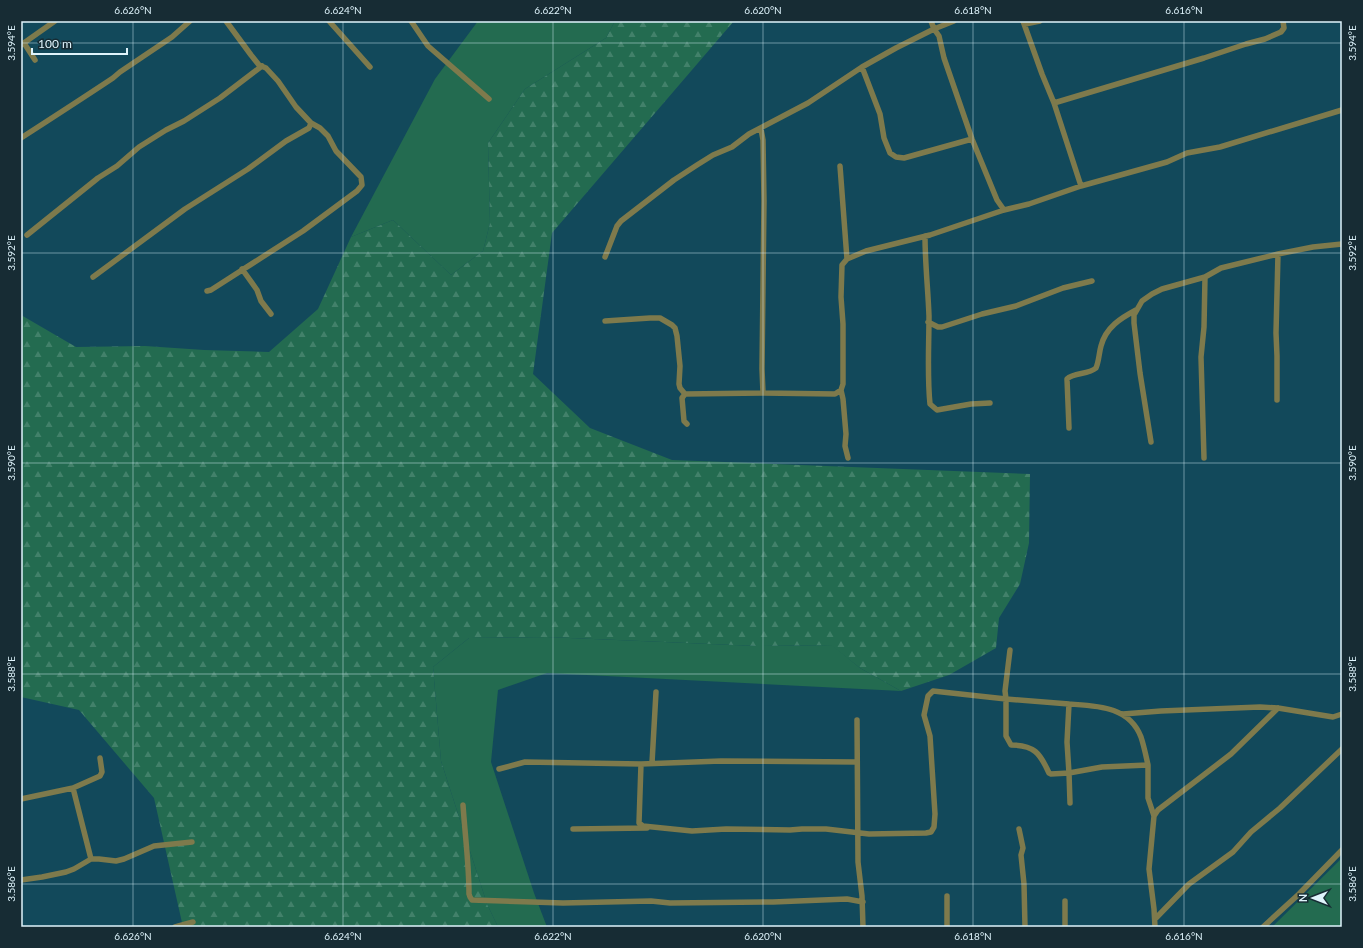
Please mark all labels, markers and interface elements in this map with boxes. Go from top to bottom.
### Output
text: 6.626°N [114,4,152,16]
text: 6.624°N [324,4,362,16]
text: 6.622°N [534,4,572,16]
text: 6.620°N [744,4,782,16]
text: 6.618°N [954,4,992,16]
text: 6.616°N [1165,4,1203,16]
text: 3.594°E [5,25,17,61]
text: 3.594°E [1346,25,1358,61]
scale bar [32,30,127,56]
text: 100 m [38,36,72,51]
text: 3.592°E [5,235,17,271]
text: 3.592°E [1346,235,1358,271]
text: 3.590°E [5,445,17,481]
text: 3.590°E [1346,445,1358,481]
text: 3.588°E [5,656,17,692]
text: 3.588°E [1346,656,1358,692]
text: 3.586°E [5,866,17,902]
text: 3.586°E [1346,866,1358,902]
north arrow [1293,878,1333,918]
text: N [1296,894,1309,902]
text: 6.626°N [114,930,152,942]
text: 6.624°N [324,930,362,942]
text: 6.622°N [534,930,572,942]
text: 6.620°N [744,930,782,942]
text: 6.618°N [954,930,992,942]
text: 6.616°N [1165,930,1203,942]

